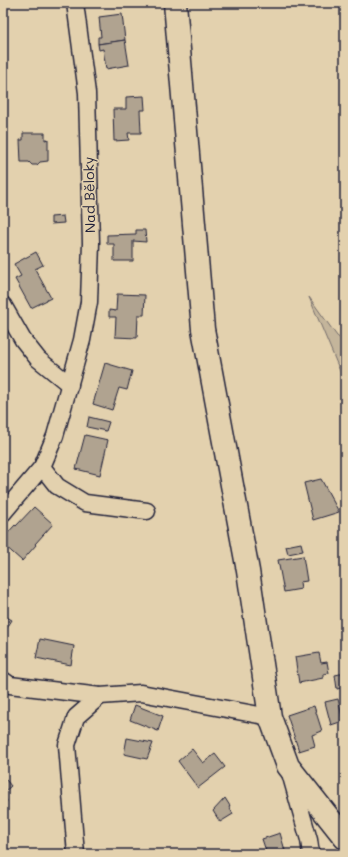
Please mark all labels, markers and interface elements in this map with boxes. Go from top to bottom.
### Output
street label: Nad Běloky [79,157,99,233]

